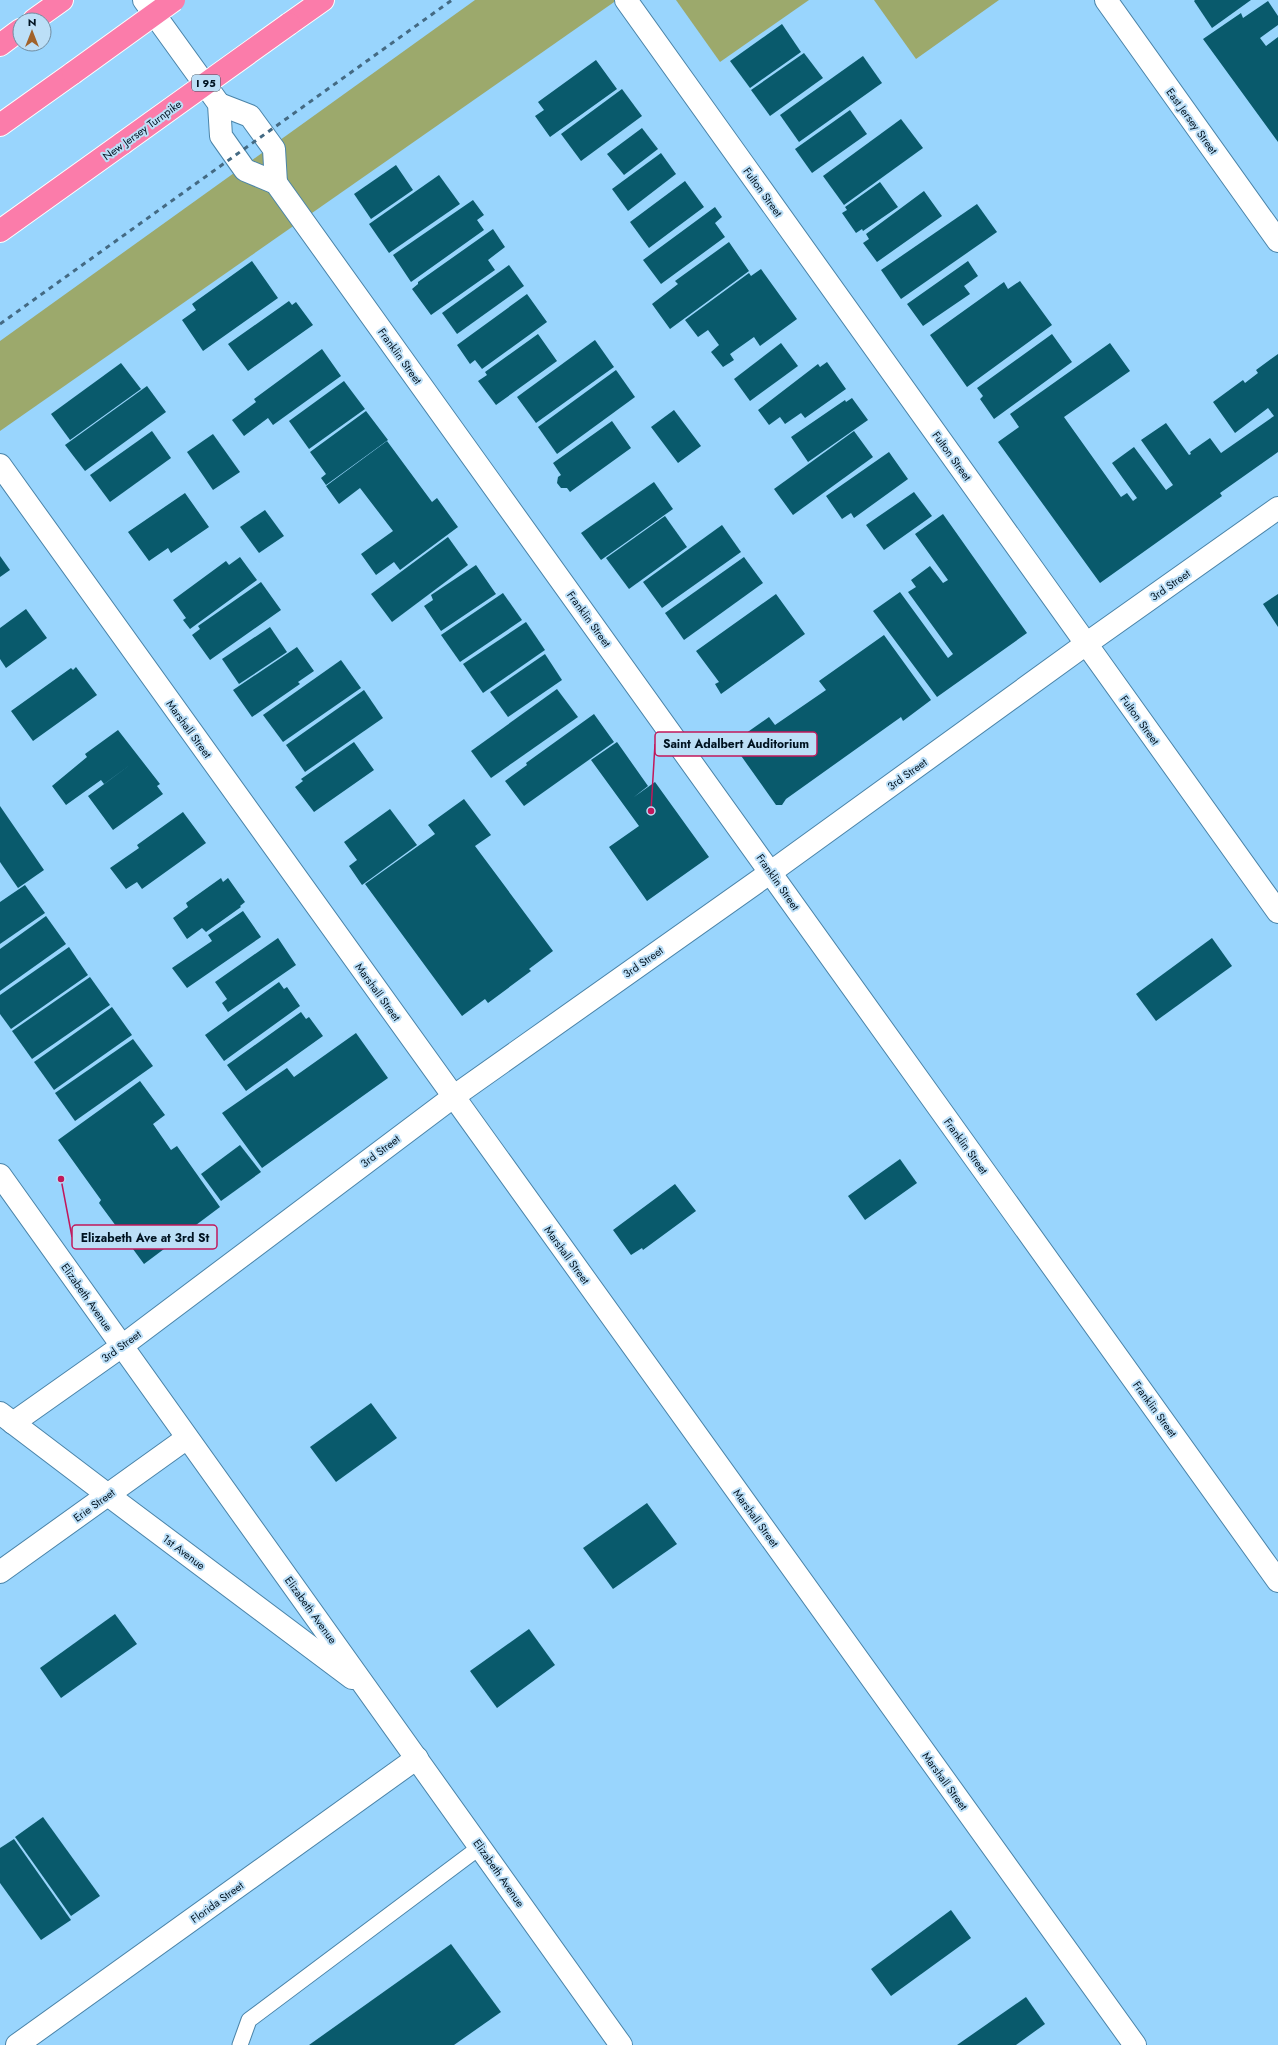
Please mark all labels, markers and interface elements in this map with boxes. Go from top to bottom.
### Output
north arrow [12,12,52,52]
text: N [28,14,36,30]
road number: I 95 [192,75,220,91]
street label: East Jersey Street [1163,85,1222,158]
street label: New Jersey Turnpike [99,96,185,164]
street label: Fulton Street [740,164,787,220]
street label: Franklin Street [374,325,426,388]
street label: Fulton Street [929,428,976,484]
street label: 3rd Street [1147,565,1194,605]
street label: Franklin Street [563,588,615,651]
street label: Fulton Street [1117,692,1164,748]
street label: Marshall Street [163,697,216,762]
callout: Saint Adalbert Auditorium [655,732,817,756]
text: Saint Adalbert Auditorium [663,735,809,753]
street label: 3rd Street [884,754,930,794]
street label: Franklin Street [753,851,804,914]
street label: 3rd Street [620,942,667,982]
street label: Marshall Street [352,960,405,1025]
street label: Franklin Street [940,1115,992,1178]
street label: 3rd Street [357,1131,403,1171]
street label: Marshall Street [541,1223,594,1288]
callout: Elizabeth Ave at 3rd St [72,1225,217,1249]
text: Elizabeth Ave at 3rd St [81,1229,209,1247]
street label: Elizabeth Avenue [58,1260,117,1335]
street label: 3rd Street [98,1326,144,1366]
street label: Franklin Street [1129,1378,1181,1441]
street label: Erie Street [70,1484,118,1526]
street label: Marshall Street [730,1486,783,1551]
street label: 1st Avenue [159,1531,209,1574]
street label: Elizabeth Avenue [281,1573,341,1647]
street label: Marshall Street [919,1749,972,1814]
street label: Elizabeth Avenue [470,1836,529,1911]
street label: Florida Street [187,1877,247,1927]

